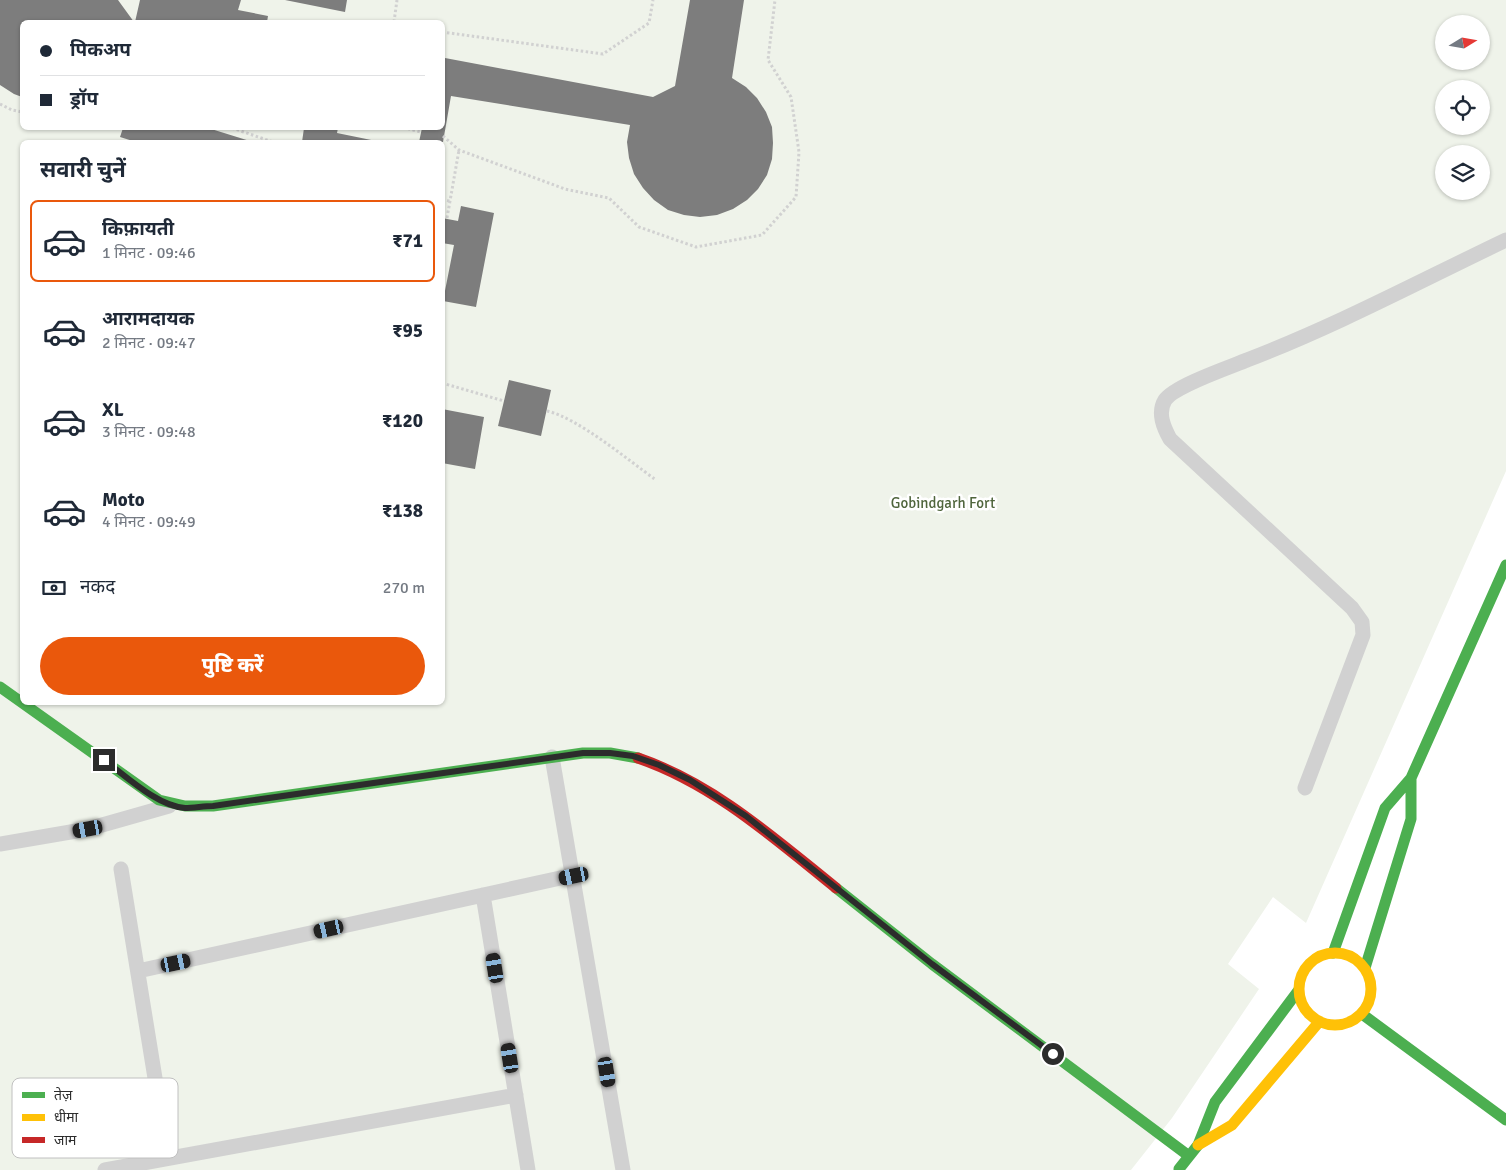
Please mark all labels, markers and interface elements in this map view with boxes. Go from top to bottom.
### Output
north arrow [1435,15,1490,70]
map controls [1435,15,1490,200]
text: पिकअप [70,38,131,62]
button: locate [1435,80,1490,135]
text: ड्रॉप [70,87,98,111]
button: layers [1435,145,1490,200]
text: सवारी चुनें [40,156,126,183]
text: किफ़ायती [102,217,174,241]
icon: car [42,219,87,264]
text: ₹71 [392,229,423,253]
text: 1 मिनट · 09:46 [102,243,196,263]
text: आरामदायक [102,307,194,331]
icon: car [42,309,87,354]
text: ₹95 [392,319,423,343]
text: 2 मिनट · 09:47 [102,333,196,353]
text: XL [102,398,124,422]
icon: car [42,399,87,444]
text: ₹120 [382,409,423,433]
text: 3 मिनट · 09:48 [102,422,196,442]
text: Moto [102,488,145,512]
icon: car [42,489,87,534]
park label: Gobindgarh Fort [891,494,995,512]
text: ₹138 [382,499,423,523]
text: 4 मिनट · 09:49 [102,512,196,532]
icon: cash [40,574,68,602]
text: नकद [80,575,115,599]
text: 270 m [383,578,425,598]
button: पुष्टि करें [40,637,425,695]
route end [93,749,115,771]
car [71,819,104,839]
car [557,866,590,886]
car [312,918,345,940]
car [485,952,504,984]
car [159,953,192,973]
car [500,1042,519,1074]
route start [1042,1043,1064,1065]
car [597,1056,616,1088]
legend [12,1078,178,1158]
text: तेज़ [54,1086,73,1104]
text: धीमा [54,1109,79,1126]
text: जाम [54,1132,77,1149]

